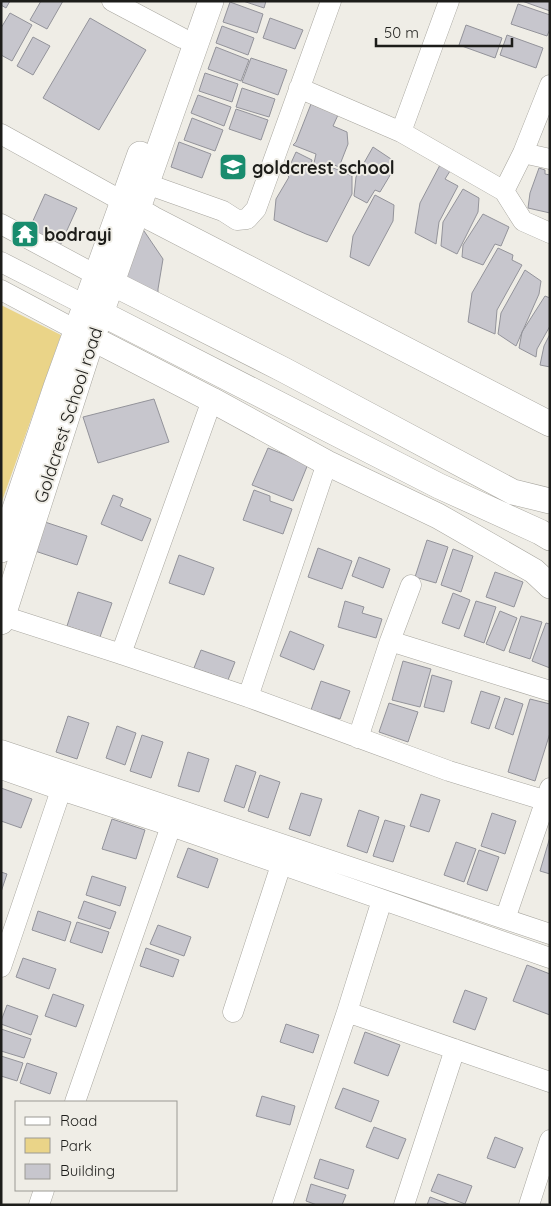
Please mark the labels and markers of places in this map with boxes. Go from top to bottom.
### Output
school or university icon: goldcrest school [218,152,248,182]
place label: goldcrest school [252,156,395,179]
temple icon: bodrayi [10,219,40,249]
place label: bodrayi [44,223,112,246]

